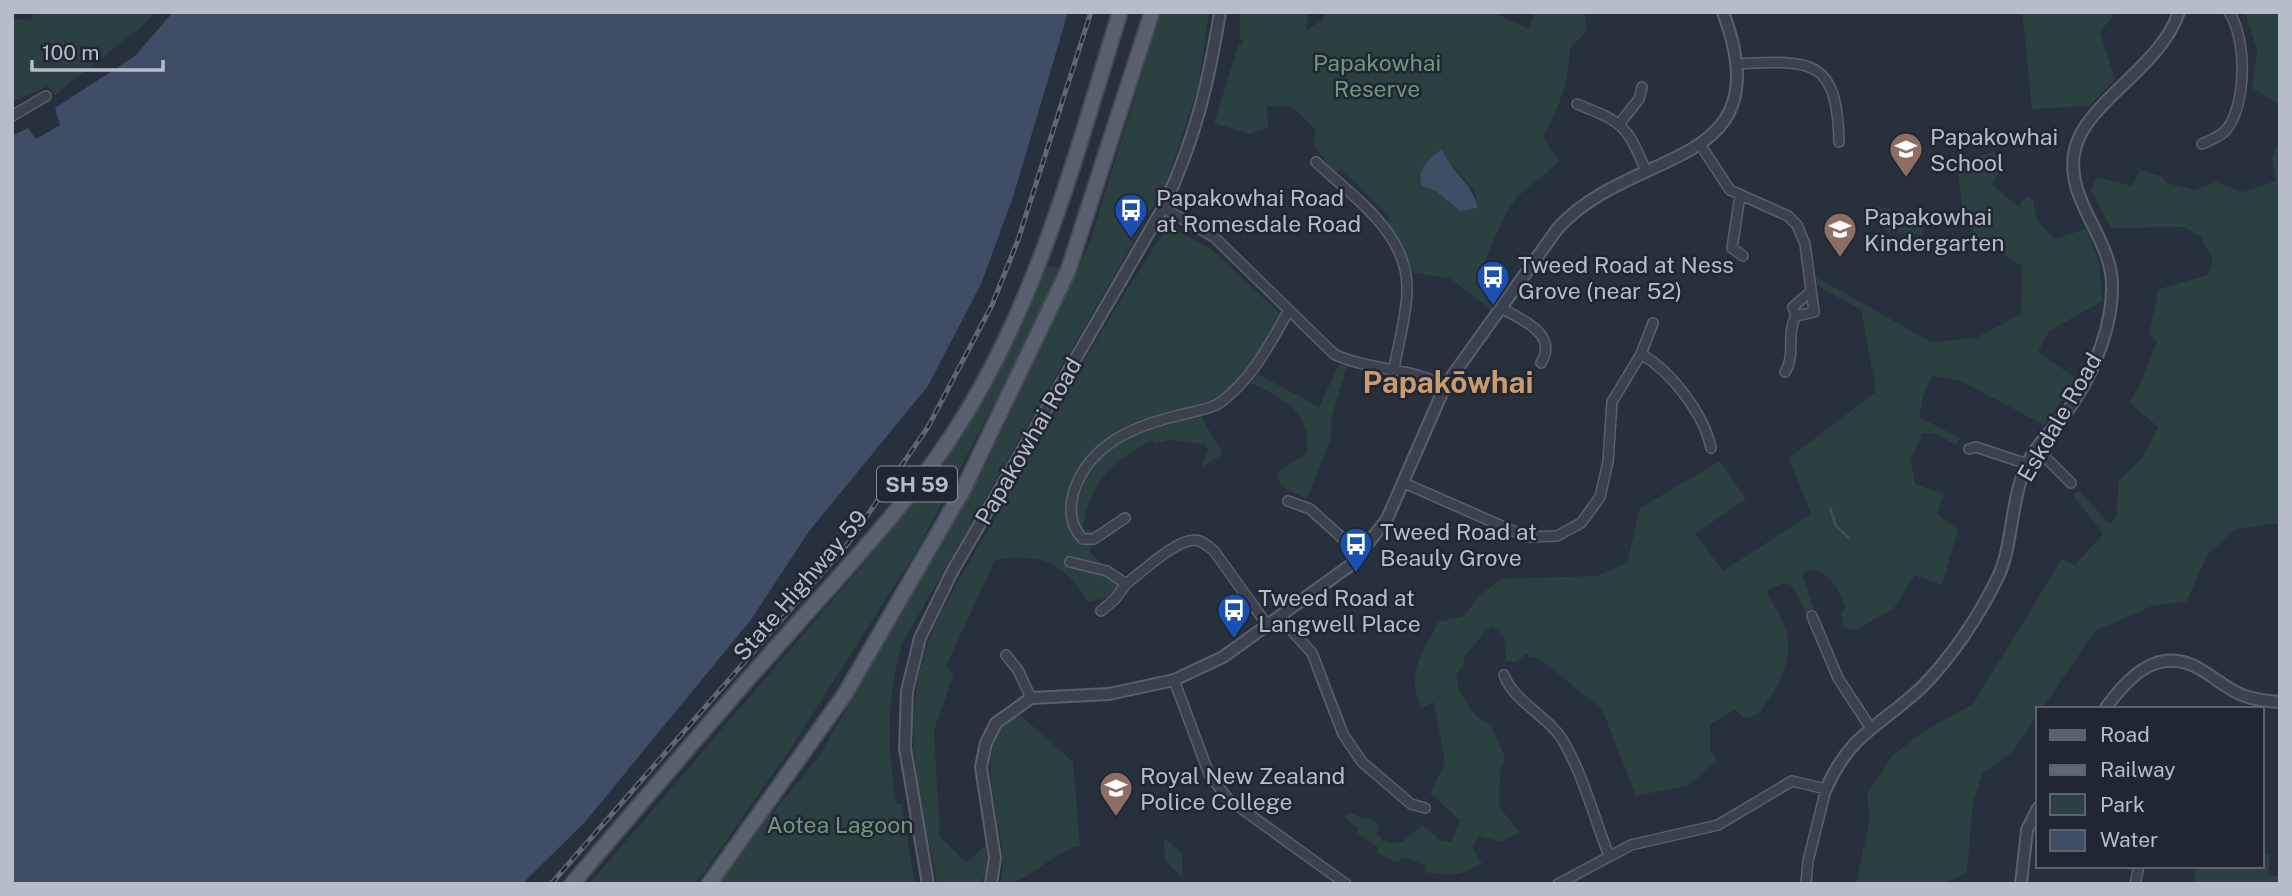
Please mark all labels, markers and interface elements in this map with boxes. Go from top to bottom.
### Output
scale bar [32,28,163,72]
text: 100 m [42,40,99,65]
park label: Papakowhai Reserve [1313,49,1441,102]
place label: Papakowhai School [1930,123,2058,176]
school or university icon: Papakowhai School [1887,130,1925,179]
place label: Papakowhai Road at Romesdale Road [1156,184,1361,237]
bus stop icon: Papakowhai Road at Romesdale Road [1112,191,1150,240]
place label: Papakowhai Kindergarten [1864,203,2004,256]
school or university icon: Papakowhai Kindergarten [1821,210,1859,259]
place label: Tweed Road at Ness Grove (near 52) [1518,251,1734,304]
bus stop icon: Tweed Road at Ness Grove (near 52) [1474,258,1512,307]
street label: Eskdale Road [2011,348,2107,486]
street label: Papakowhai Road [969,353,1087,529]
district label: Papakōwhai [1362,364,1534,400]
road number: SH 59 [877,466,957,502]
street label: State Highway 59 [727,504,873,666]
place label: Tweed Road at Beauly Grove [1380,518,1537,571]
bus stop icon: Tweed Road at Beauly Grove [1337,525,1375,574]
place label: Tweed Road at Langwell Place [1258,584,1421,637]
bus stop icon: Tweed Road at Langwell Place [1215,591,1253,640]
legend [2036,707,2264,868]
text: Road [2100,722,2150,747]
text: Railway [2100,757,2176,782]
place label: Royal New Zealand Police College [1140,762,1345,815]
school or university icon: Royal New Zealand Police College [1097,769,1135,818]
text: Park [2100,792,2145,817]
park label: Aotea Lagoon [766,811,914,838]
text: Water [2100,827,2158,852]

